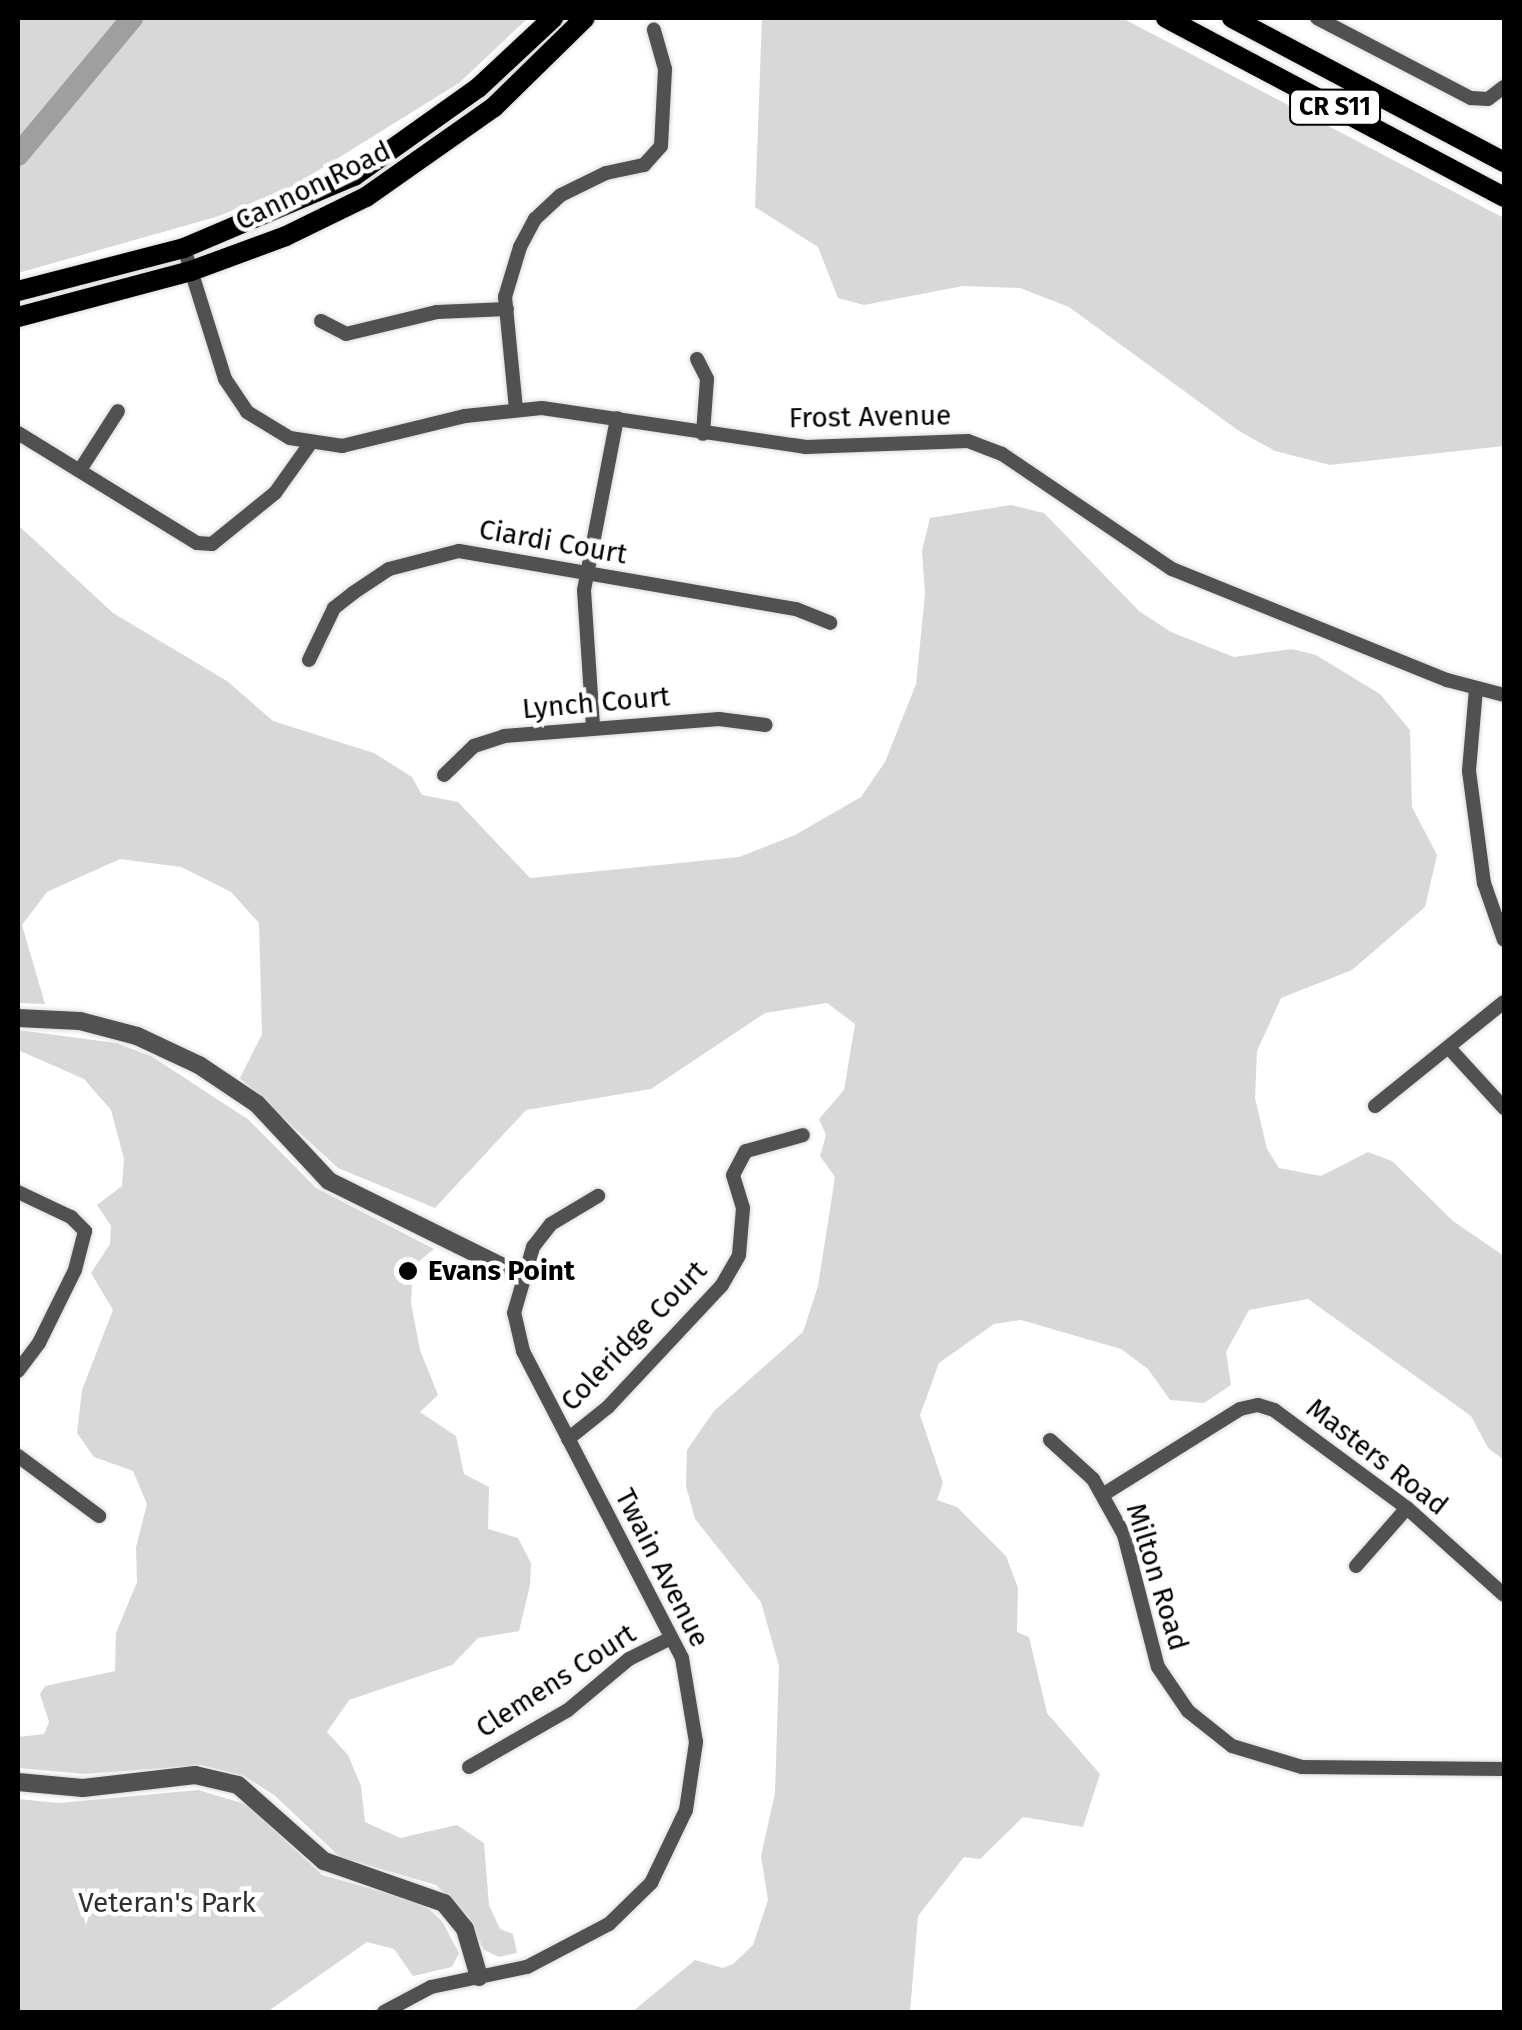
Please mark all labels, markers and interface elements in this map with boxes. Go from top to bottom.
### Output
road number: CR S11 [1288,87,1382,127]
street label: Cannon Road [230,134,396,238]
street label: Frost Avenue [788,399,952,435]
street label: Ciardi Court [476,512,630,572]
street label: Lynch Court [521,680,671,726]
place label: Evans Point [428,1254,575,1288]
street label: Coleridge Court [554,1254,714,1418]
marker: Evans Point [397,1260,419,1282]
street label: Masters Road [1300,1391,1454,1523]
street label: Twain Avenue [608,1483,716,1653]
street label: Milton Road [1119,1499,1195,1655]
street label: Clemens Court [470,1617,642,1745]
park label: Veteran's Park [78,1886,256,1920]

